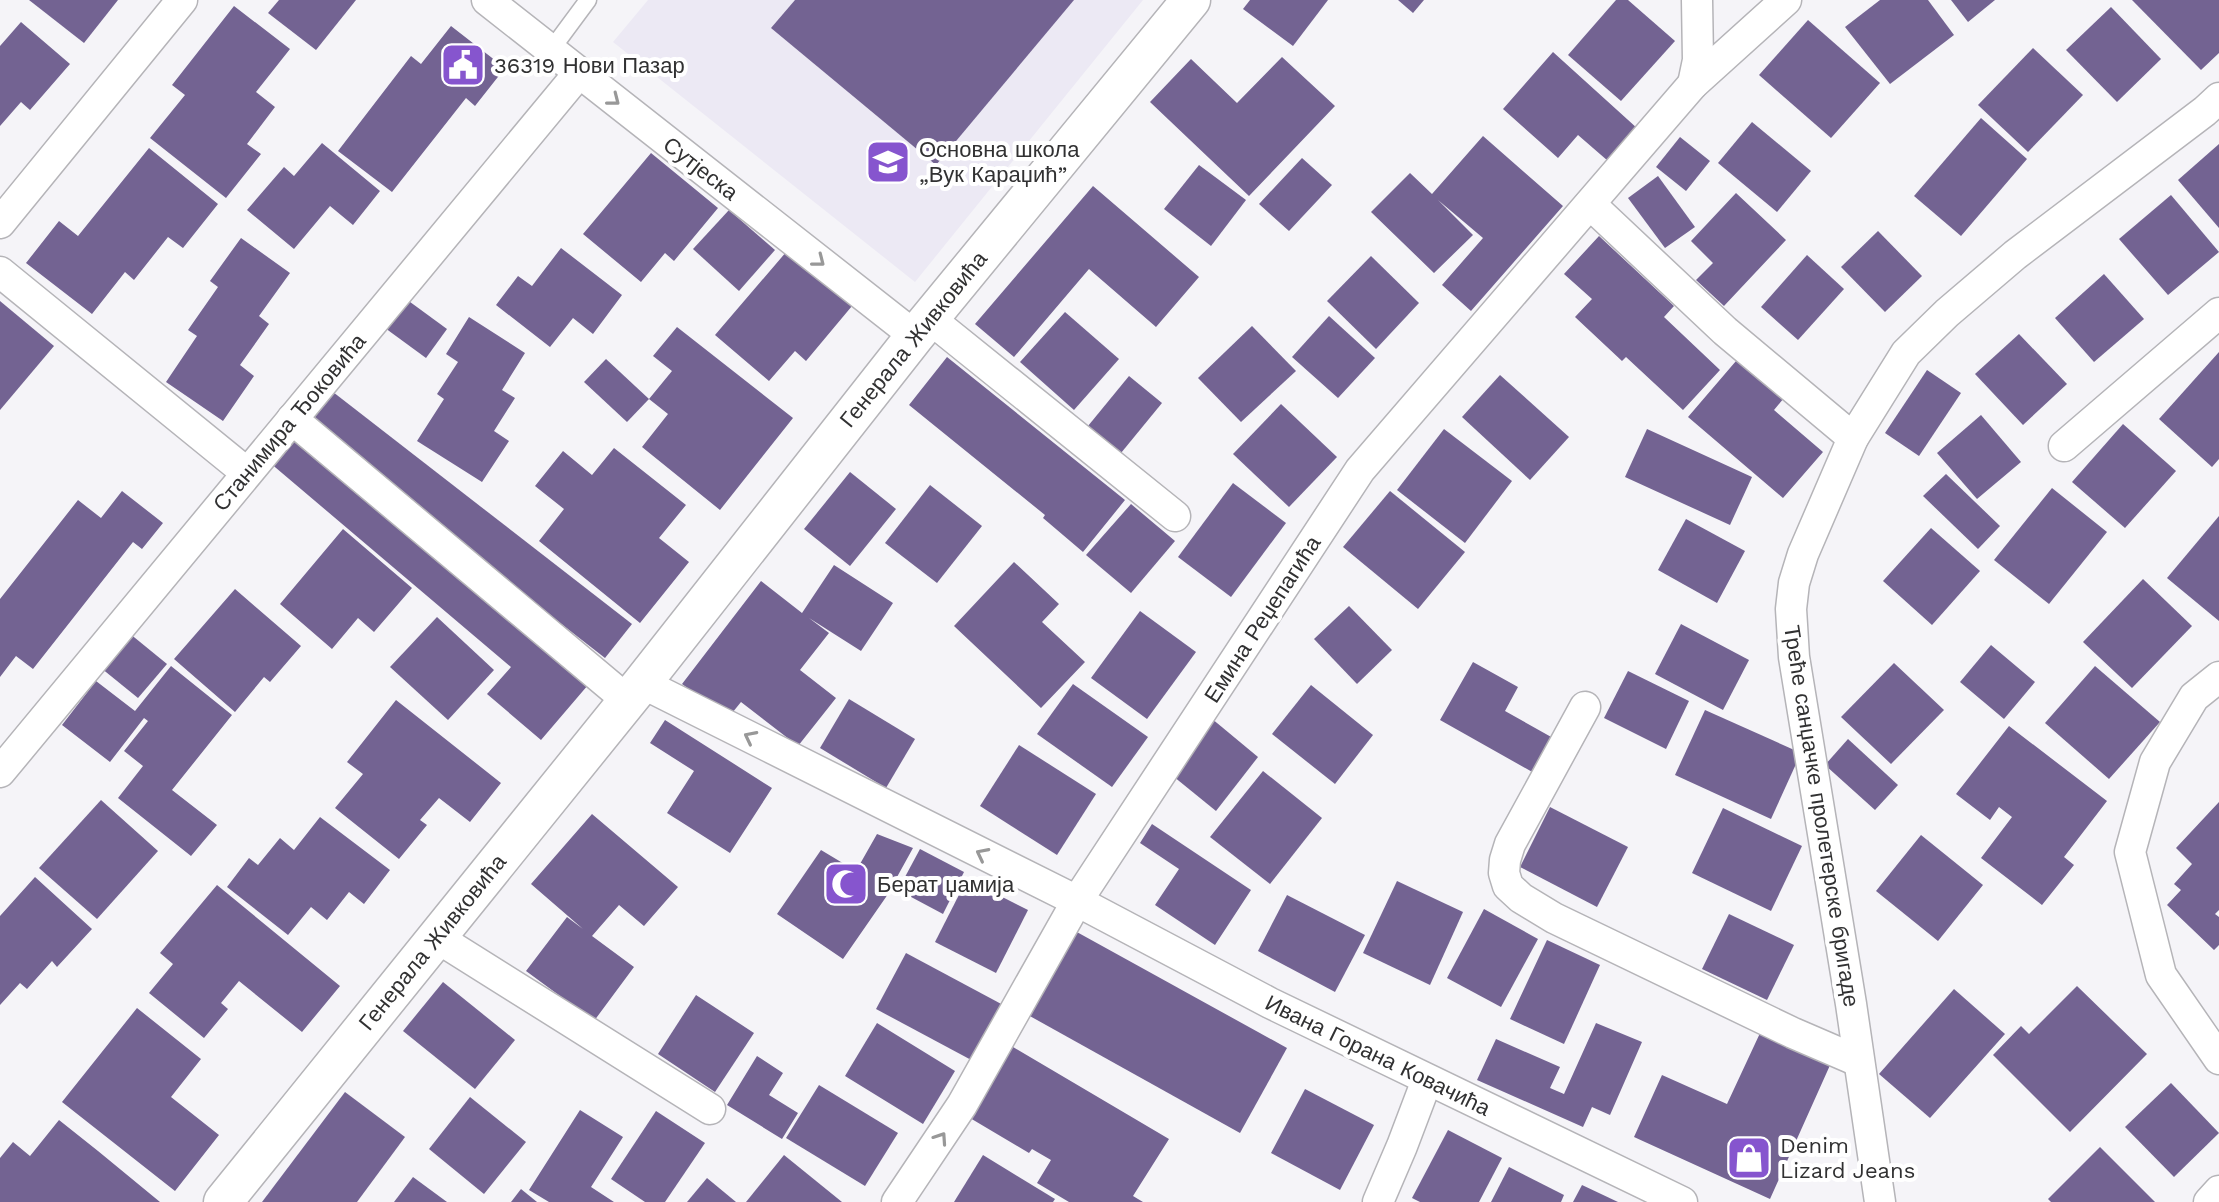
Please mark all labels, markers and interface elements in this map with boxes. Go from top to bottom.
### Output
public building icon: 36319 Нови Пазар [439,41,487,89]
place label: 36319 Нови Пазар [494,53,685,78]
one-way arrow [605,91,620,105]
street label: Сутјеска [659,132,743,206]
place label: Основна школа „Вук Караџић” [919,137,1080,187]
school or university icon: Основна школа „Вук Караџић” [864,138,912,186]
street label: Генерала Живковића [835,246,992,432]
one-way arrow [810,251,825,265]
street label: Станимира Ђоковића [208,328,371,516]
street label: Емина Реџепагића [1199,531,1326,707]
street label: Треће санџачке пролетерске бригаде [1779,623,1864,1009]
one-way arrow [743,731,758,747]
one-way arrow [975,848,990,864]
street label: Генерала Живковића [354,849,511,1035]
mosque icon: Берат џамија [822,860,870,908]
place label: Берат џамија [877,872,1015,897]
street label: Ивана Горана Ковачића [1261,990,1495,1121]
one-way arrow [931,1132,946,1146]
place label: Denim Lizard Jeans [1780,1133,1915,1183]
shop icon: Denim Lizard Jeans [1725,1134,1773,1182]

